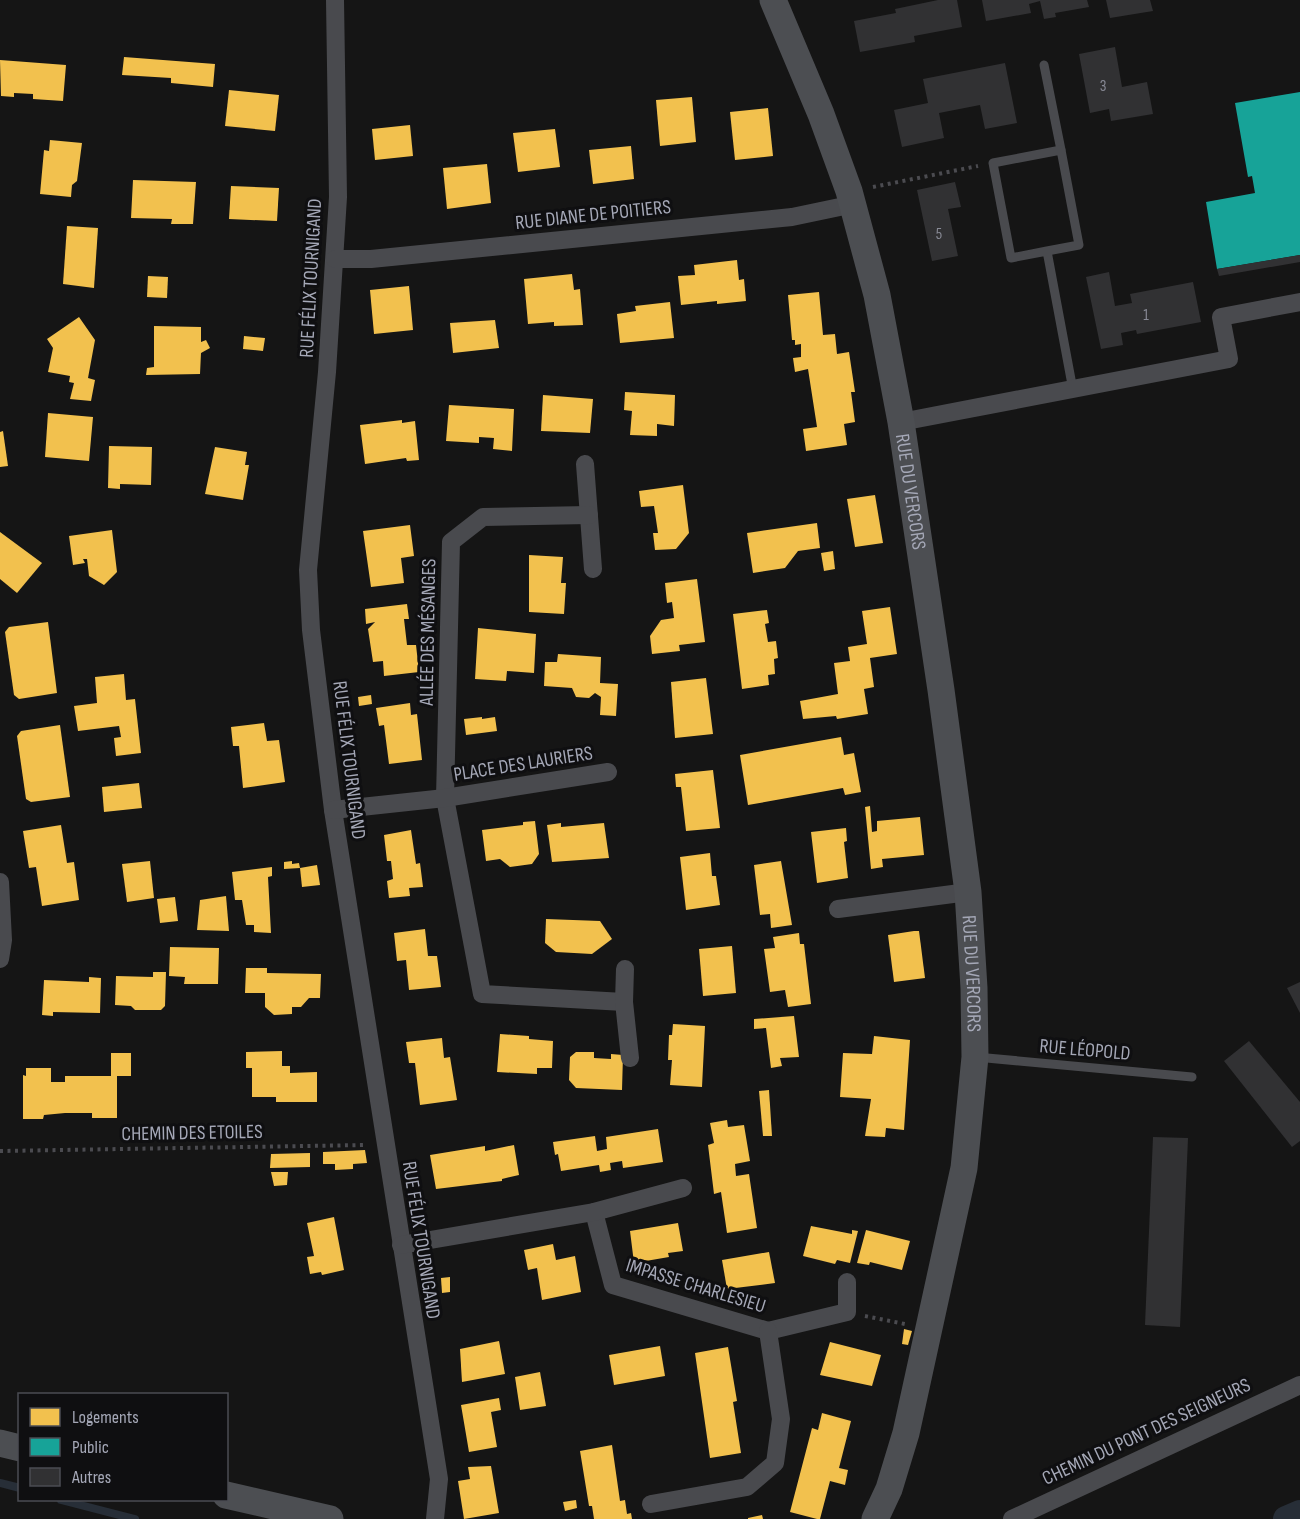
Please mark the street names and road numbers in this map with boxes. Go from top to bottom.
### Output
street label: RUE DIANE DE POITIERS [514,195,672,235]
street label: RUE FÉLIX TOURNIGAND [295,198,327,358]
street label: RUE DU VERCORS [890,432,931,551]
street label: ALLÉE DES MÉSANGES [415,558,441,707]
street label: RUE FÉLIX TOURNIGAND [327,680,371,841]
street label: PLACE DES LAURIERS [452,741,594,787]
street label: RUE DU VERCORS [956,914,986,1032]
street label: RUE LÉOPOLD [1038,1034,1131,1066]
street label: CHEMIN DES ETOILES [121,1120,263,1146]
street label: RUE FÉLIX TOURNIGAND [397,1160,445,1321]
street label: IMPASSE CHARLESIEU [623,1253,768,1319]
street label: CHEMIN DU PONT DES SEIGNEURS [1038,1373,1254,1491]

